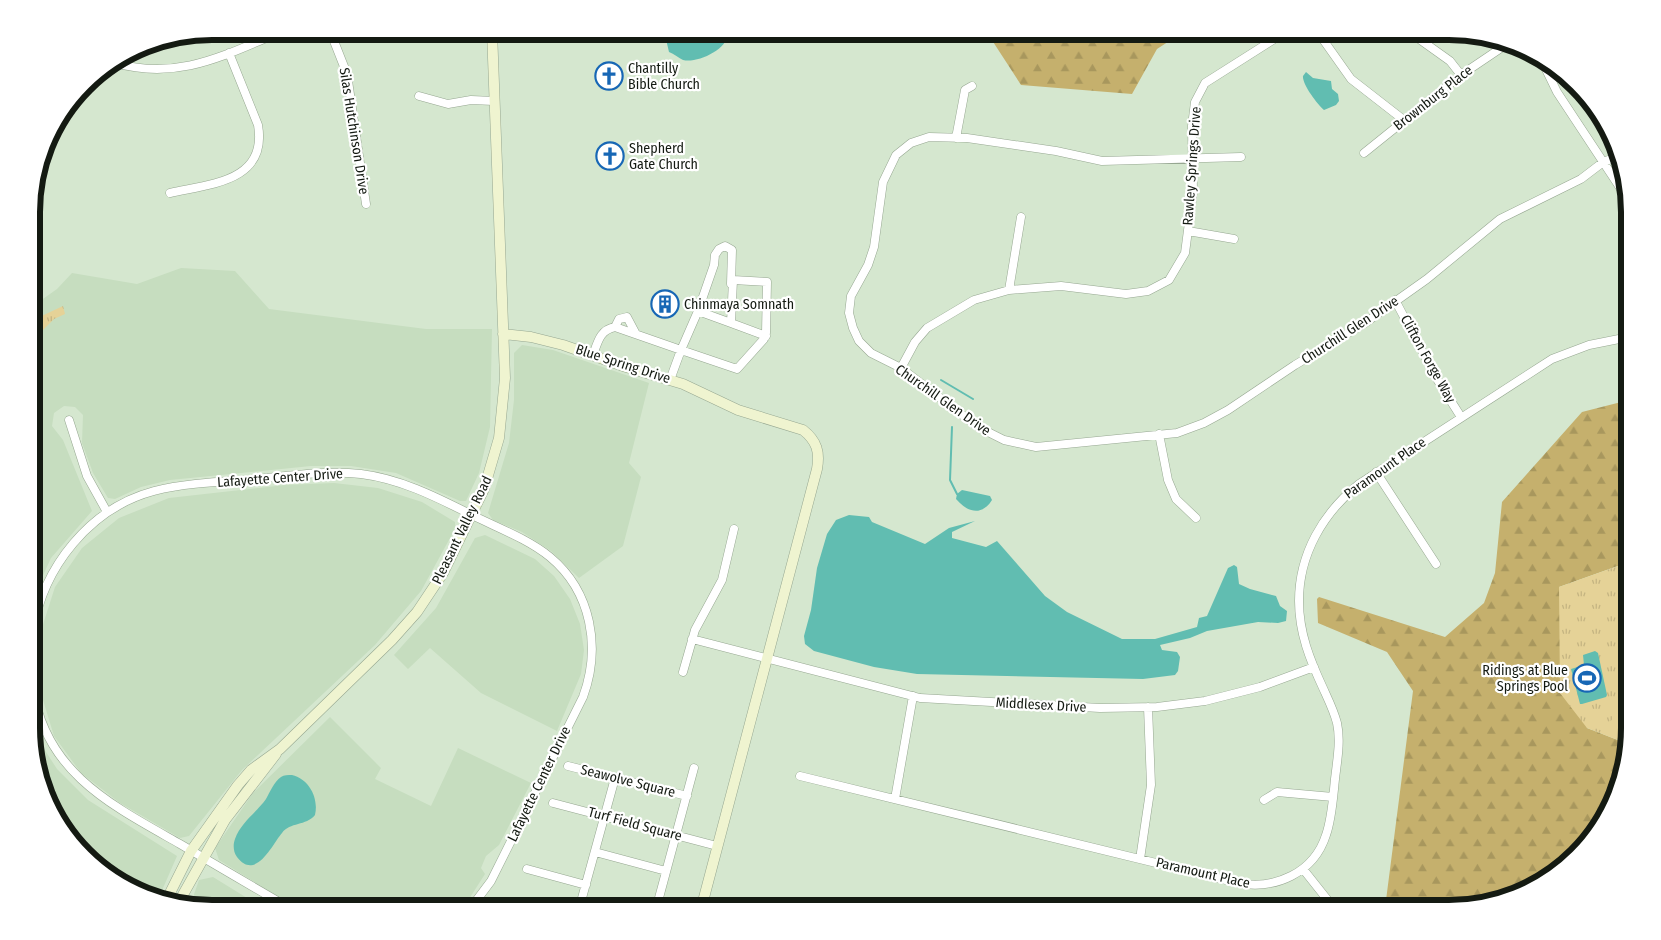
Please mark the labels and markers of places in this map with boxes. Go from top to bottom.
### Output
place label: Chantilly Bible Church [628,60,700,93]
church icon: Chantilly Bible Church [594,61,624,91]
place label: Shepherd Gate Church [629,140,698,173]
church icon: Shepherd Gate Church [595,141,625,171]
building icon: Chinmaya Somnath [650,289,680,319]
place label: Chinmaya Somnath [684,296,794,313]
place label: Ridings at Blue Springs Pool [1482,662,1568,695]
sports icon: Ridings at Blue Springs Pool [1572,663,1602,693]

